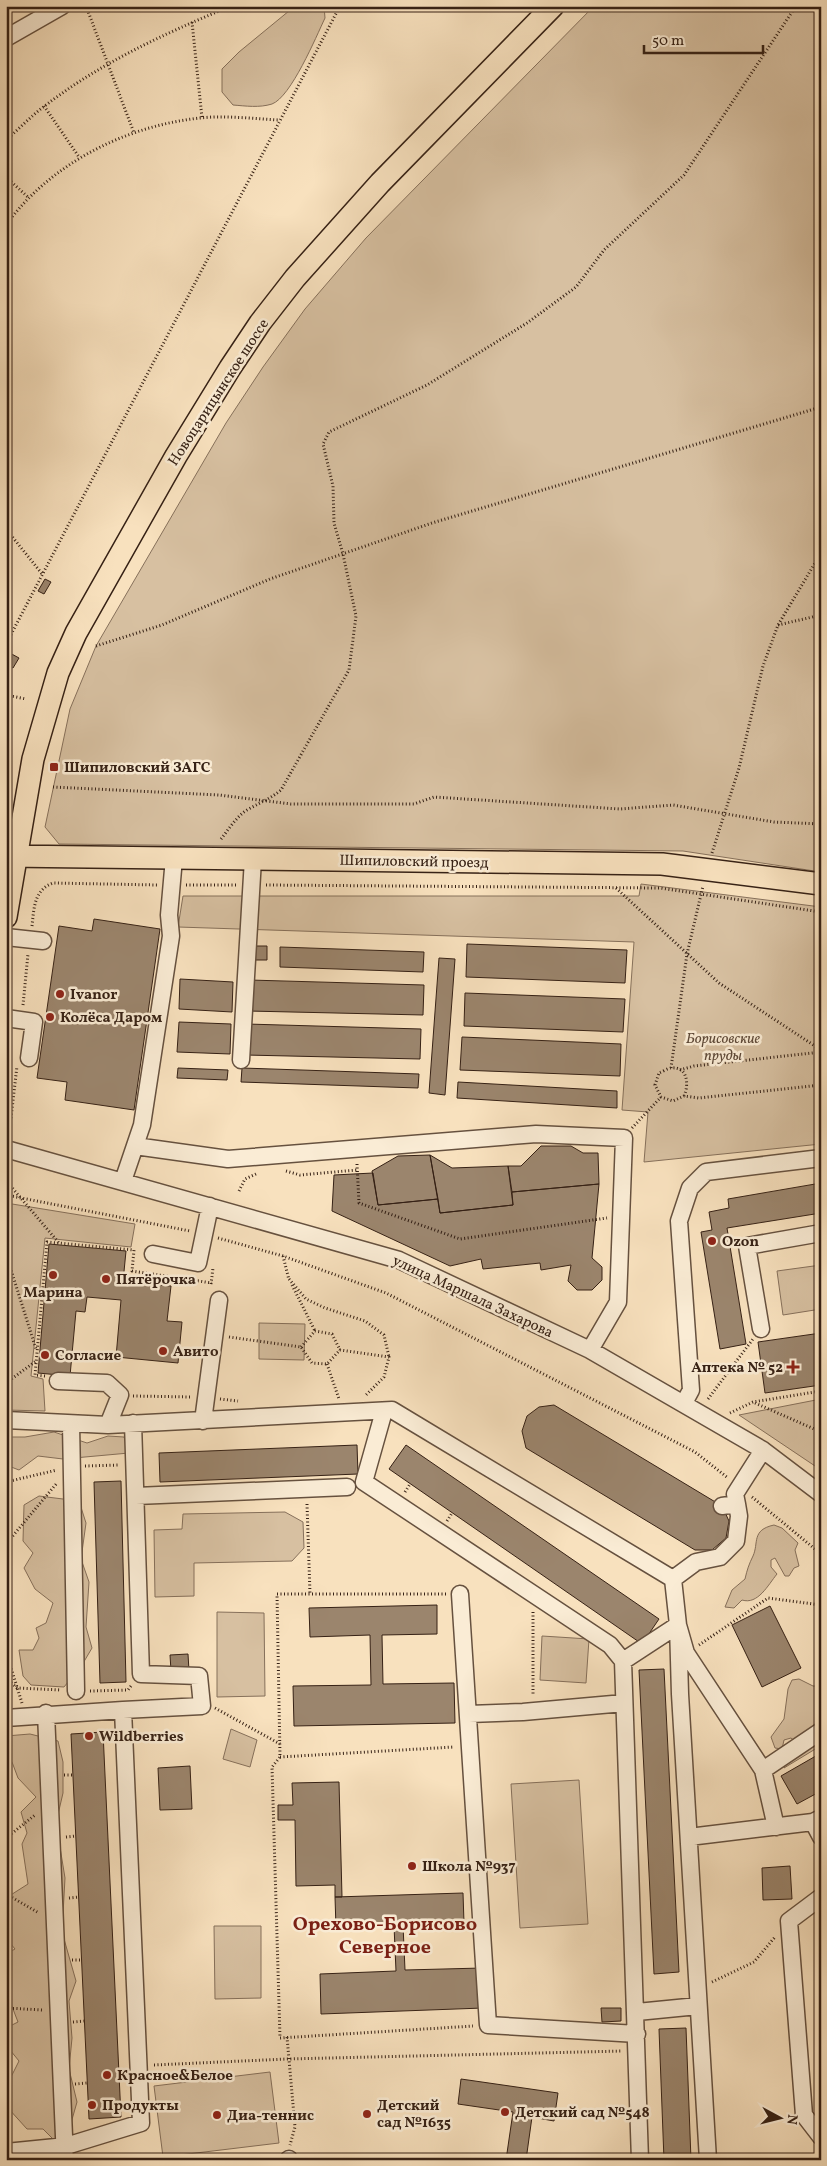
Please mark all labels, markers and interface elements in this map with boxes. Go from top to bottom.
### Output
scale bar [644,22,763,54]
text: 50 m [652,31,684,52]
street label: Новоцарицынское шоссе [164,315,275,470]
place label: Шипиловский ЗАГС [64,758,211,779]
marker: Шипиловский ЗАГС [48,761,60,773]
street label: Шипиловский проезд [339,851,489,874]
place label: Ivanor [70,985,117,1006]
marker: Ivanor [54,988,66,1000]
place label: Колёса Даром [60,1008,162,1029]
marker: Колёса Даром [44,1011,56,1023]
park label: Борисовские пруды [686,1029,761,1067]
place label: Ozon [722,1232,759,1253]
marker: Ozon [706,1235,718,1247]
street label: улица Маршала Захарова [388,1251,556,1344]
marker: Марина [47,1269,59,1281]
place label: Пятёрочка [116,1270,196,1291]
marker: Пятёрочка [100,1273,112,1285]
place label: Марина [23,1283,83,1304]
place label: Авито [173,1342,219,1363]
marker: Авито [157,1345,169,1357]
place label: Согласие [55,1346,121,1367]
marker: Согласие [39,1349,51,1361]
place label: Аптека № 52 [691,1358,783,1379]
marker: Аптека № 52 [787,1361,799,1373]
place label: Wildberries [99,1727,184,1748]
marker: Wildberries [83,1730,95,1742]
place label: Школа №937 [422,1857,516,1878]
marker: Школа №937 [406,1860,418,1872]
district label: Орехово-Борисово Северное [293,1911,477,1962]
place label: Красное&Белое [117,2066,233,2087]
marker: Красное&Белое [101,2069,113,2081]
north arrow [754,2094,804,2144]
place label: Продукты [102,2096,179,2117]
place label: Детский сад №1635 [377,2096,451,2134]
marker: Продукты [86,2099,98,2111]
place label: Детский сад №548 [515,2103,650,2124]
place label: Диа-теннис [227,2106,314,2127]
marker: Детский сад №548 [499,2106,511,2118]
marker: Детский сад №1635 [361,2108,373,2120]
marker: Диа-теннис [211,2109,223,2121]
text: N [781,2113,801,2126]

